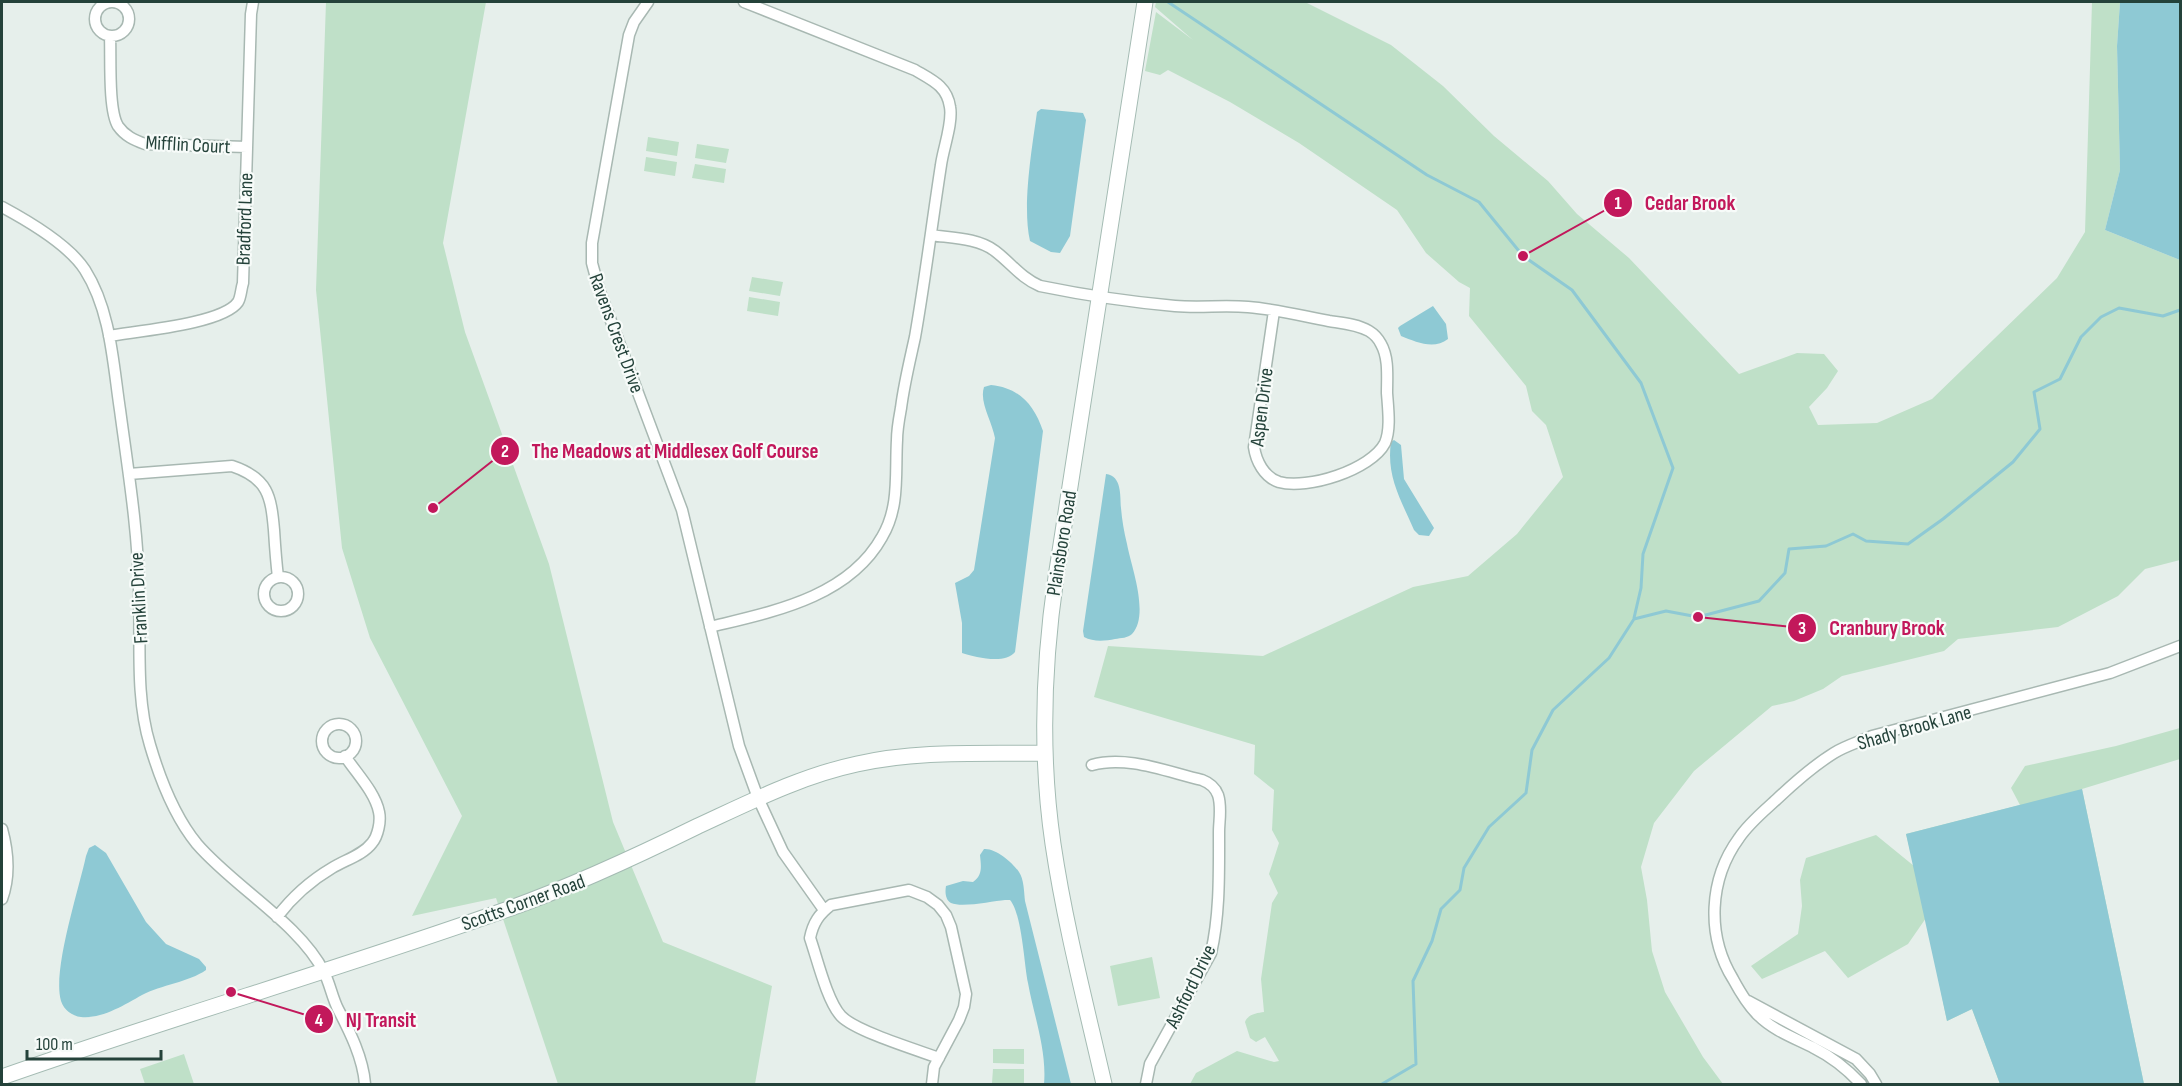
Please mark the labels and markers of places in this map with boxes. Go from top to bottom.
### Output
callout: Cedar Brook [1603,183,1748,222]
callout: The Meadows at Middlesex Golf Course [490,432,830,471]
callout: Cranbury Brook [1787,608,1956,647]
callout: NJ Transit [304,1000,428,1039]

